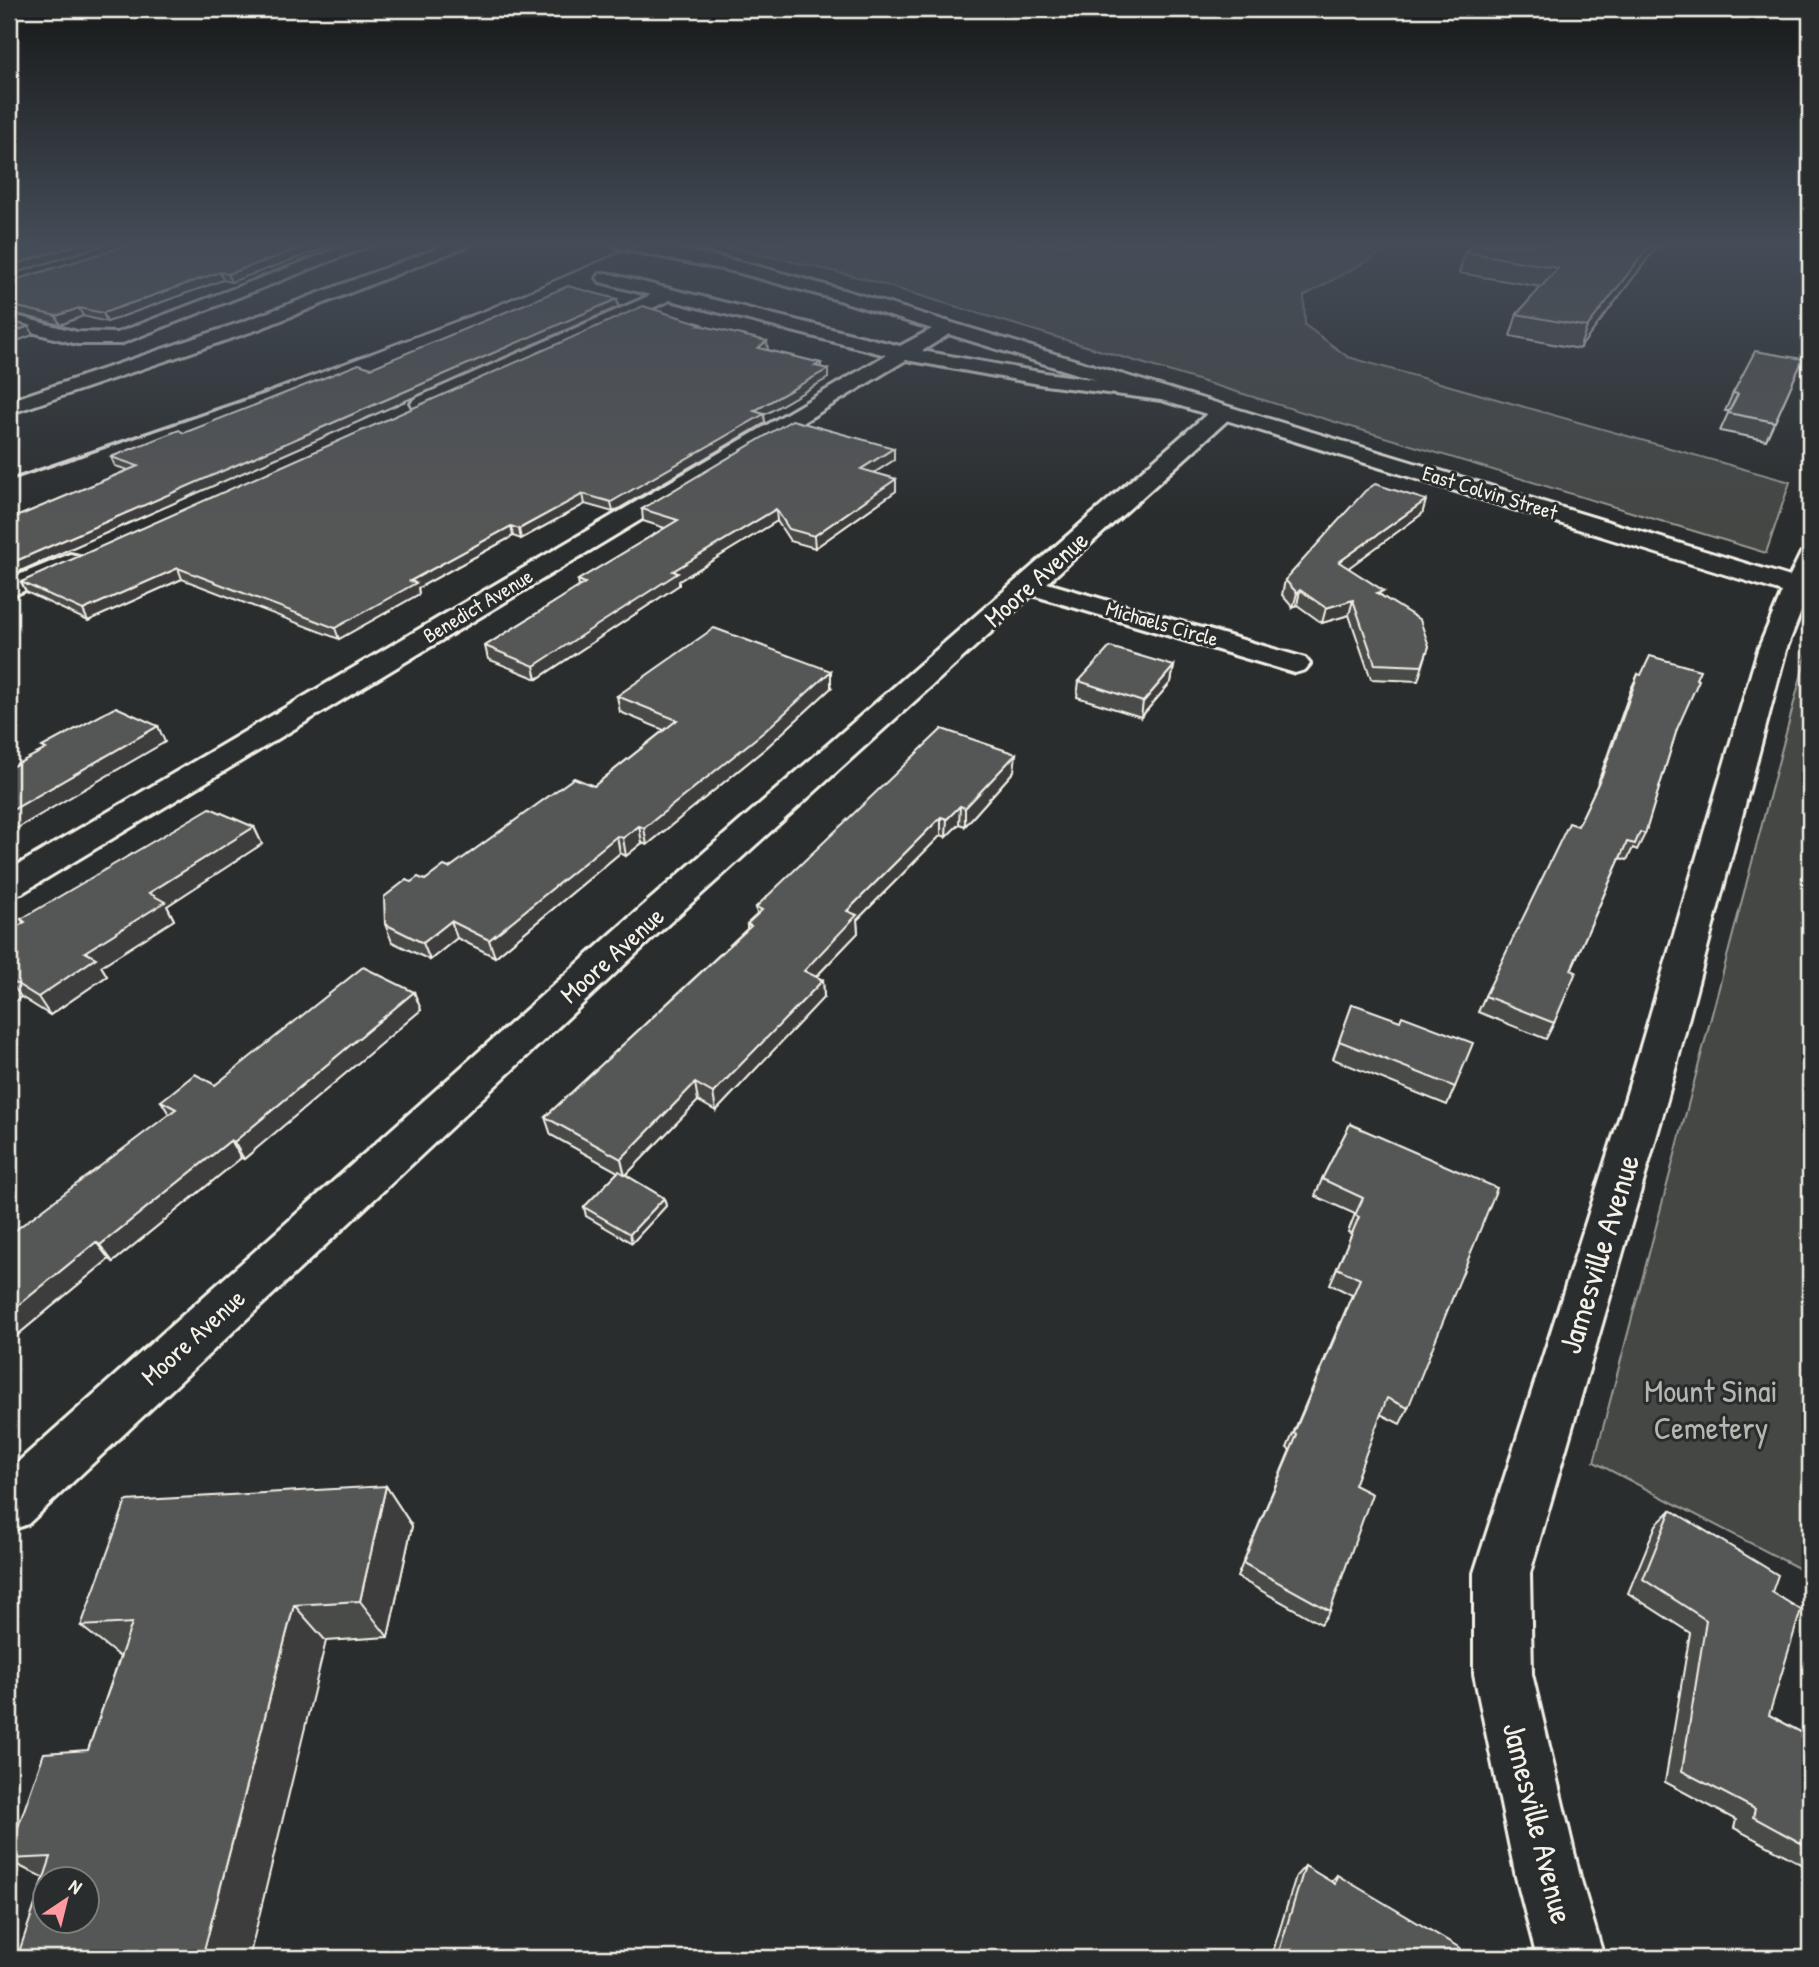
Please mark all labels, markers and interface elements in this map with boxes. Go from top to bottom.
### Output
street label: East Colvin Street [1419,458,1562,527]
street label: Moore Avenue [976,523,1095,635]
street label: Benedict Avenue [417,561,538,650]
street label: Michaels Circle [1103,594,1222,653]
street label: Moore Avenue [552,899,671,1011]
street label: Jamesville Avenue [1548,1149,1649,1359]
street label: Moore Avenue [133,1281,252,1393]
park label: Mount Sinai Cemetery [1644,1369,1778,1449]
street label: Jamesville Avenue [1493,1718,1584,1928]
north arrow [32,1866,102,1936]
text: N [64,1873,87,1900]

